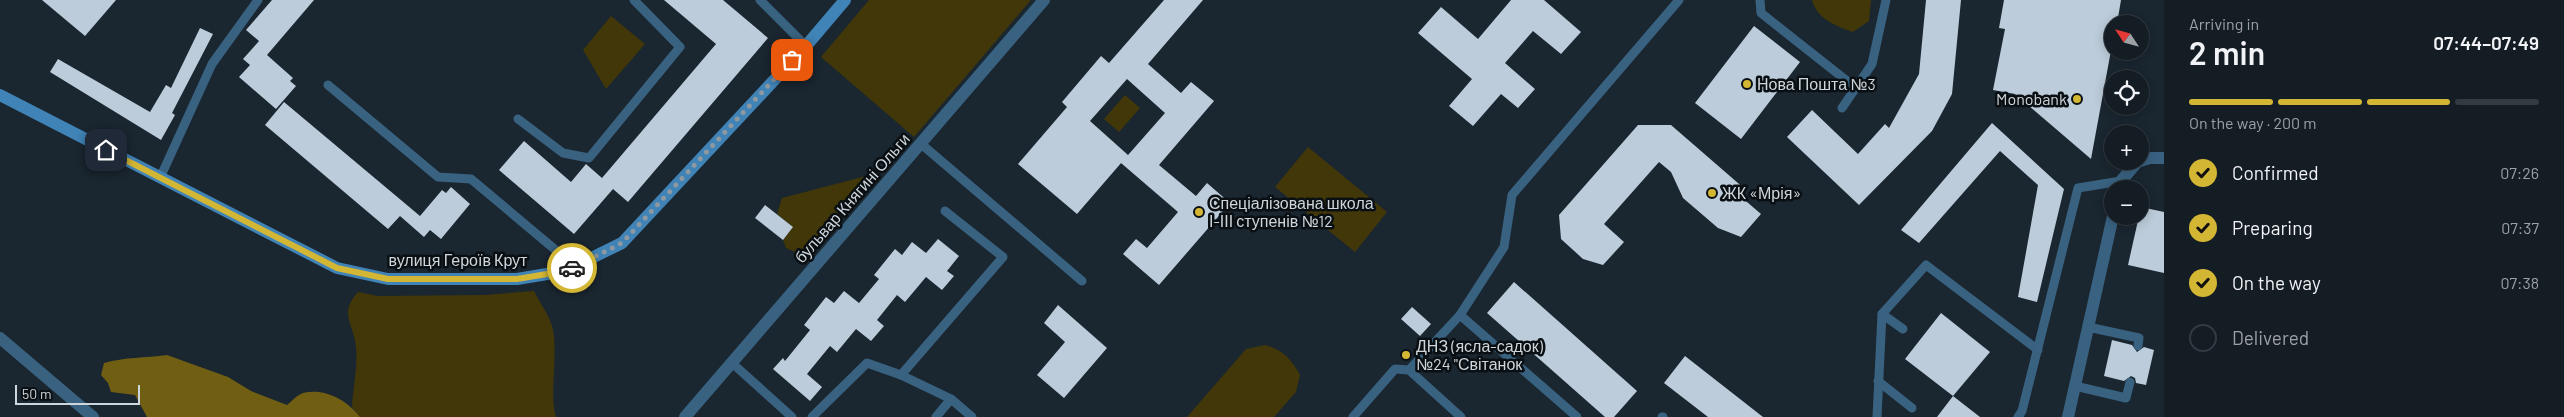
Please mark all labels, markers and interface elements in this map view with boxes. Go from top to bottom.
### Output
text: Arriving in [2189,14,2259,33]
north arrow [2104,15,2149,60]
map controls [2104,15,2149,225]
text: 07:44–07:49 [2433,31,2539,54]
text: 2 min [2189,33,2265,71]
pin [771,39,813,81]
icon: bag [778,46,806,74]
button: locate [2104,70,2149,115]
place label: Нова Пошта №3 [1757,74,1876,93]
marker: Нова Пошта №3 [1741,78,1753,90]
place label: Monobank [1996,89,2067,108]
marker: Monobank [2071,93,2083,105]
text: On the way · 200 m [2189,113,2317,132]
button: + [2104,125,2149,170]
pin [85,129,127,171]
street label: бульвар Княгині Ольги [790,129,913,266]
icon: home [92,136,120,164]
icon: check [2189,159,2217,187]
text: Confirmed [2232,161,2319,184]
text: 07:26 [2500,163,2539,182]
button: − [2104,180,2149,225]
place label: ЖК «Мрія» [1722,183,1801,202]
marker: ЖК «Мрія» [1706,187,1718,199]
place label: Спеціалізована школа І-ІІІ ступенів №12 [1209,193,1374,230]
marker: Спеціалізована школа І-ІІІ ступенів №12 [1193,206,1205,218]
icon: check [2189,214,2217,242]
text: Preparing [2232,216,2313,239]
text: 07:37 [2501,218,2539,237]
courier [547,243,597,293]
street label: вулиця Героїв Крут [389,250,528,269]
icon: car [558,254,586,282]
icon: check [2189,269,2217,297]
text: On the way [2232,271,2321,294]
text: 07:38 [2500,273,2539,292]
text: Delivered [2232,326,2309,349]
place label: ДНЗ (ясла-садок) №24 "Світанок [1416,336,1544,373]
marker: ДНЗ (ясла-садок) №24 "Світанок [1400,349,1412,361]
scale bar [15,382,140,405]
text: 50 m [22,385,51,402]

